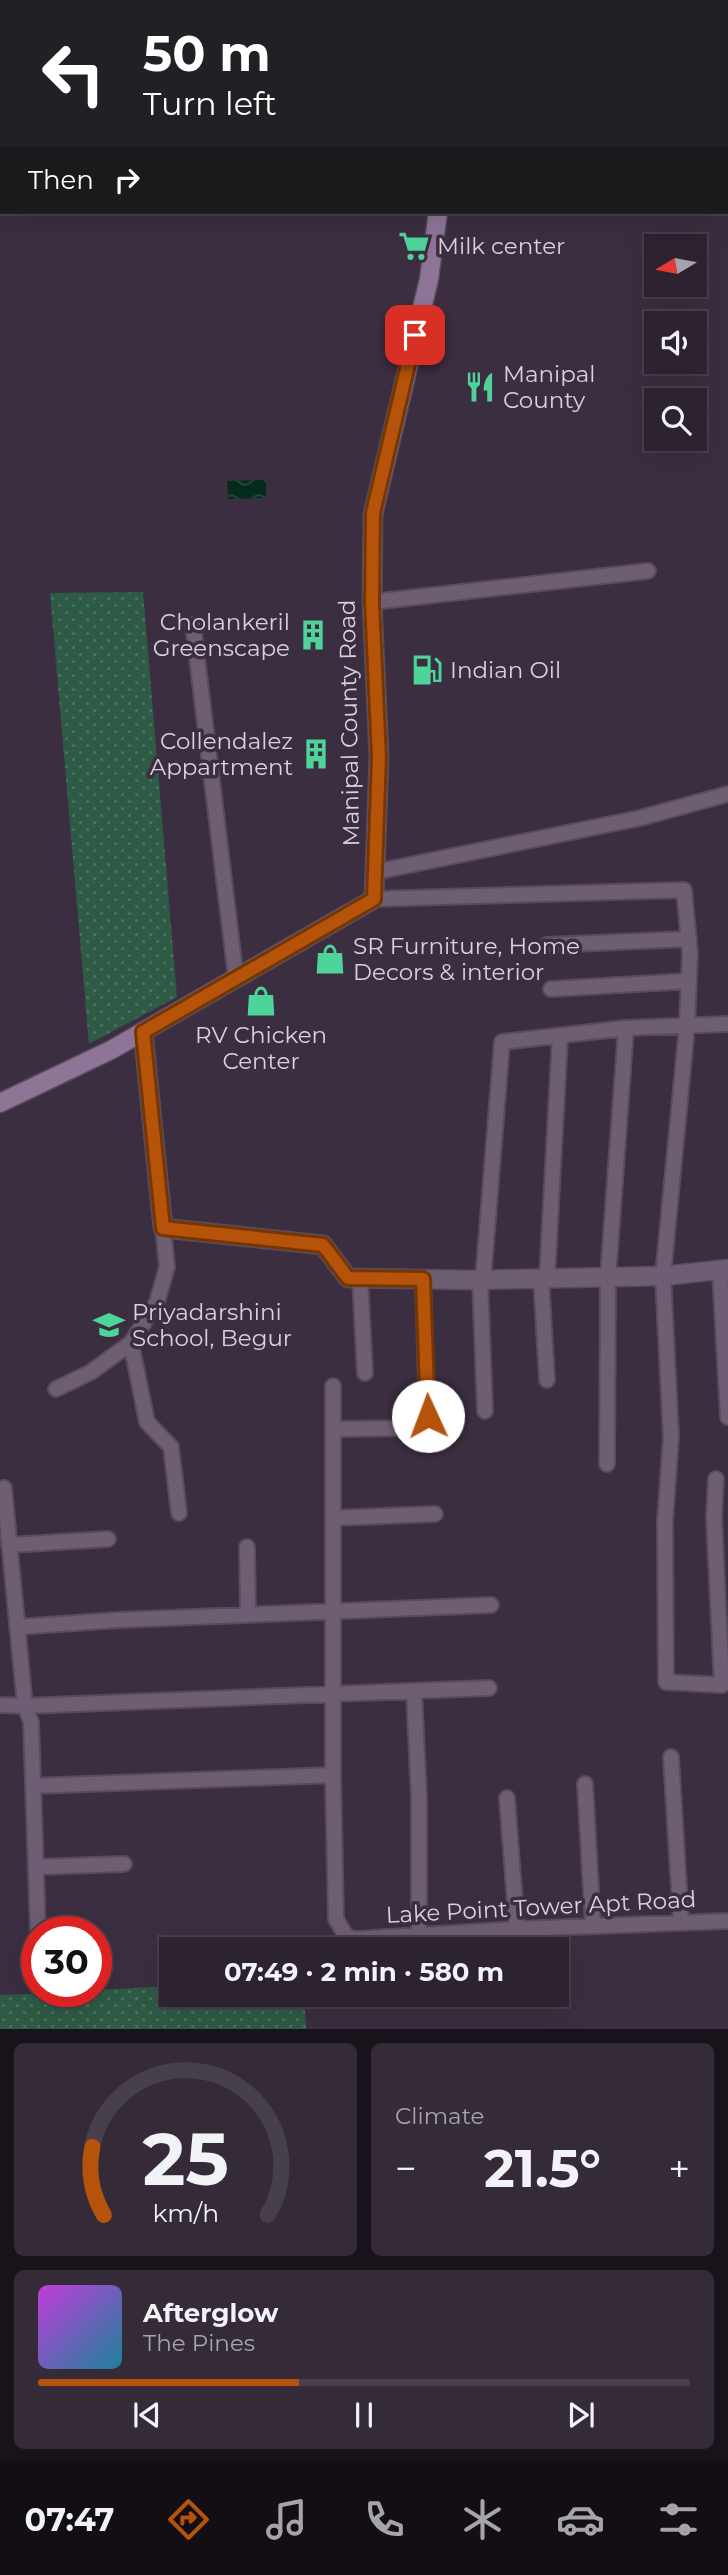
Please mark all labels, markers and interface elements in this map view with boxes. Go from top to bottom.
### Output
text: 50 m [143,24,271,83]
icon: left [28,28,119,119]
text: Turn left [143,84,277,123]
icon: right [108,161,146,199]
text: Then [28,164,94,196]
supermarket icon: Milk center [397,229,431,263]
place label: Milk center [437,232,565,260]
north arrow [644,234,707,298]
map controls [644,234,707,451]
pin [385,305,445,365]
button: sound [644,311,707,374]
icon: arrive [396,316,434,354]
place label: Manipal County [503,360,596,414]
restaurant icon: Manipal County [463,370,497,404]
button: search [644,388,707,451]
street label: Manipal County Road [333,599,365,847]
place label: Cholankeril Greenscape [153,608,290,662]
building icon: Cholankeril Greenscape [296,618,330,652]
fuel station icon: Indian Oil [410,653,444,687]
place label: Indian Oil [450,656,561,684]
place label: Collendalez Appartment [150,727,293,781]
building icon: Collendalez Appartment [299,737,333,771]
place label: SR Furniture, Home Decors & interior [353,932,580,986]
shop icon: SR Furniture, Home Decors & interior [313,942,347,976]
shop icon: RV Chicken Center [244,984,278,1018]
place label: RV Chicken Center [195,1021,327,1075]
place label: Priyadarshini School, Begur [132,1298,292,1352]
school or university icon: Priyadarshini School, Begur [92,1308,126,1342]
position arrow [391,1379,465,1453]
street label: Lake Point Tower Apt Road [385,1885,697,1929]
speed limit sign: 30 [21,1916,112,2007]
text: 07:49 · 2 min · 580 m [224,1956,504,1988]
text: Climate [395,2102,484,2130]
text: 25 [142,2116,229,2204]
text: 21.5° [484,2137,601,2200]
text: − [395,2145,417,2192]
text: + [668,2145,690,2192]
text: km/h [152,2198,219,2228]
text: Afterglow [143,2297,278,2329]
text: The Pines [143,2329,255,2357]
icon: previous [128,2396,166,2434]
icon: pause [345,2396,383,2434]
icon: next [562,2396,600,2434]
icon: directions [164,2495,213,2544]
icon: music [262,2495,311,2544]
icon: phone [360,2495,409,2544]
icon: climate [458,2495,507,2544]
icon: car [556,2495,605,2544]
icon: filters [654,2495,703,2544]
text: 07:47 [25,2500,114,2539]

